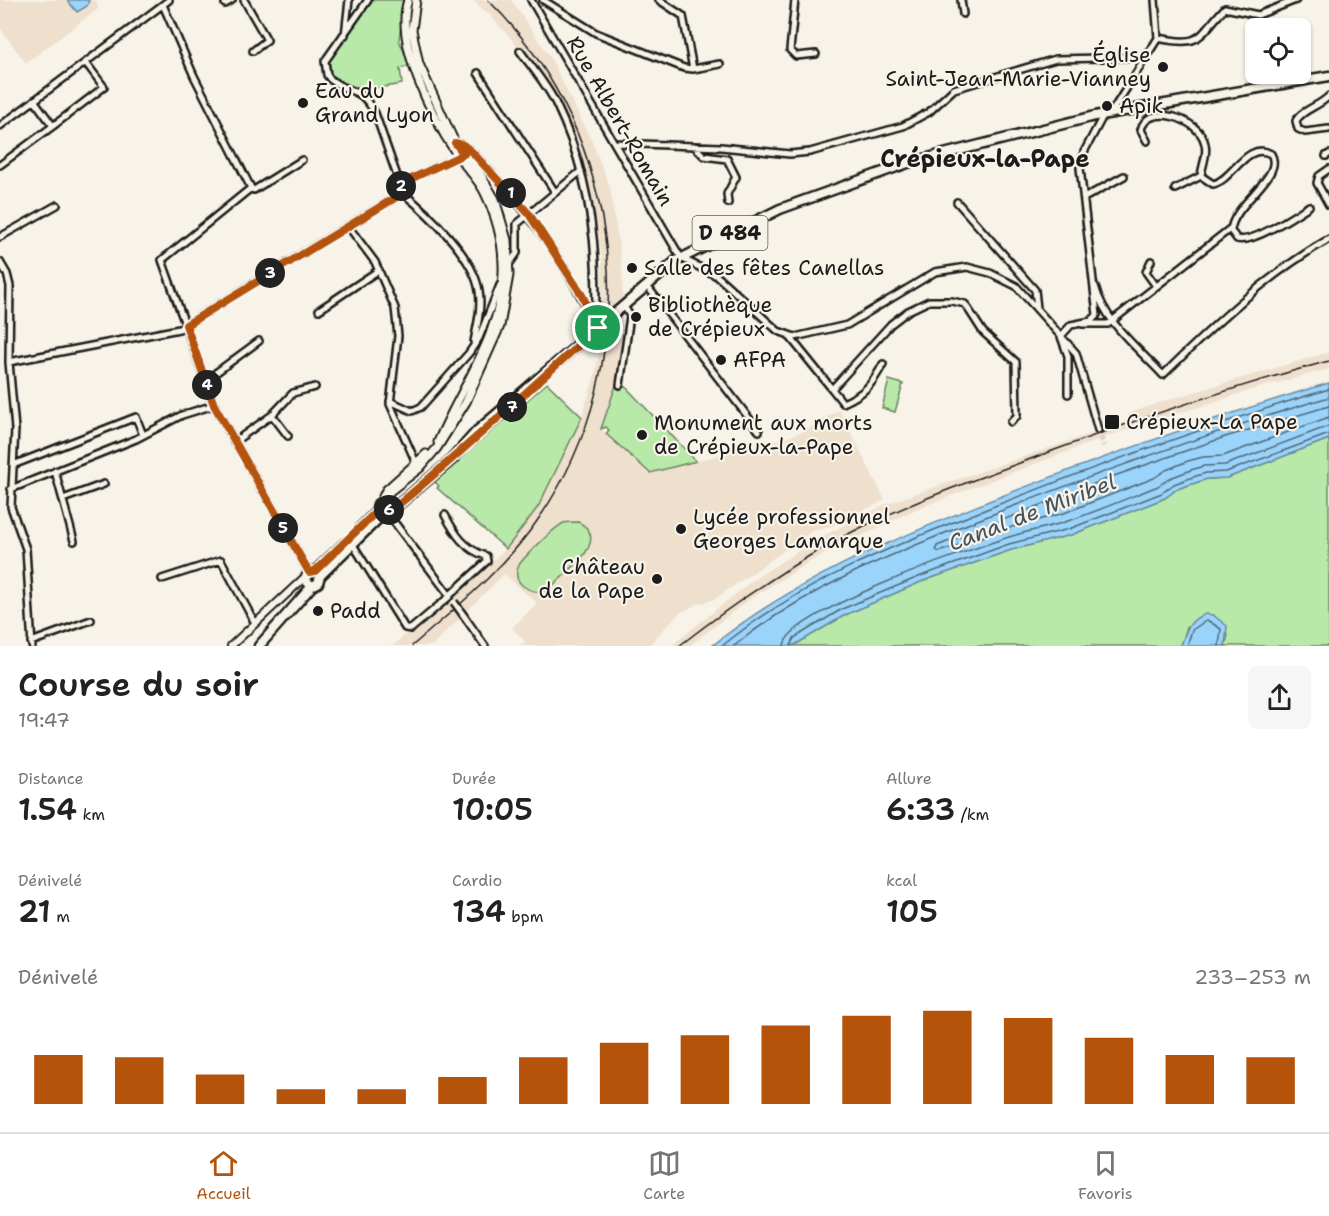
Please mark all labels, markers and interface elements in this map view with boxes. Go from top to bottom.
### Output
map controls [1245,18,1311,84]
button: locate [1245,18,1311,84]
street label: Rue Albert-Romain [560,31,680,211]
place label: Église Saint-Jean-Marie-Vianney [885,40,1151,93]
marker: Église Saint-Jean-Marie-Vianney [1156,60,1170,74]
place label: Eau du Grand Lyon [315,77,434,129]
place label: Apik [1119,92,1164,120]
marker: Eau du Grand Lyon [296,96,310,110]
marker: Apik [1100,99,1114,113]
district label: Crépieux-la-Pape [880,143,1090,175]
pin: 2 [386,171,416,201]
text: 2 [395,175,407,196]
pin: 1 [496,178,526,208]
text: 1 [507,182,515,203]
road number: D 484 [692,216,768,250]
place label: Salle des fêtes Canellas [644,254,884,282]
pin: 3 [255,258,285,288]
marker: Salle des fêtes Canellas [625,261,639,275]
text: 3 [264,262,276,283]
place label: Bibliothèque de Crépieux [648,291,772,343]
pin [572,302,623,353]
marker: Bibliothèque de Crépieux [629,310,643,324]
icon: arrive [581,311,614,344]
place label: AFPA [733,346,786,374]
marker: AFPA [714,353,728,367]
pin: 4 [192,370,222,400]
text: 4 [201,374,213,395]
pin: 7 [497,392,527,422]
text: 7 [506,396,518,417]
place label: Crépieux-La Pape [1126,408,1298,436]
place label: Monument aux morts de Crépieux-la-Pape [654,409,873,461]
marker: Crépieux-La Pape [1103,413,1121,431]
marker: Monument aux morts de Crépieux-la-Pape [635,428,649,442]
water label: Canal de Miribel [944,467,1120,558]
pin: 6 [374,495,404,525]
text: 6 [383,499,395,520]
place label: Lycée professionnel Georges Lamarque [693,503,890,555]
pin: 5 [268,513,298,543]
text: 5 [278,517,288,538]
marker: Lycée professionnel Georges Lamarque [674,522,688,536]
place label: Château de la Pape [539,553,645,605]
marker: Château de la Pape [650,572,664,586]
place label: Padd [330,597,381,625]
marker: Padd [311,604,325,618]
text: Course du soir [18,662,259,707]
button: share [1248,666,1311,729]
text: 19:47 [18,707,70,733]
text: Distance [18,768,84,789]
text: Durée [452,768,496,789]
text: Allure [886,768,932,789]
text: 1.54 [18,789,77,830]
text: 10:05 [452,789,533,830]
text: 6:33 [886,789,955,830]
text: km [77,804,105,825]
text: /km [955,804,989,825]
text: Dénivelé [18,870,82,891]
text: Cardio [452,870,502,891]
text: kcal [886,870,917,891]
text: 21 [18,891,51,932]
text: 134 [452,891,506,932]
text: 105 [886,891,938,932]
text: m [51,906,70,927]
text: bpm [506,906,543,927]
text: Dénivelé [18,964,98,990]
text: 233–253 m [1194,964,1311,990]
tab: Accueil [196,1147,251,1204]
tab: Carte [643,1147,685,1204]
tab: Favoris [1078,1147,1133,1204]

